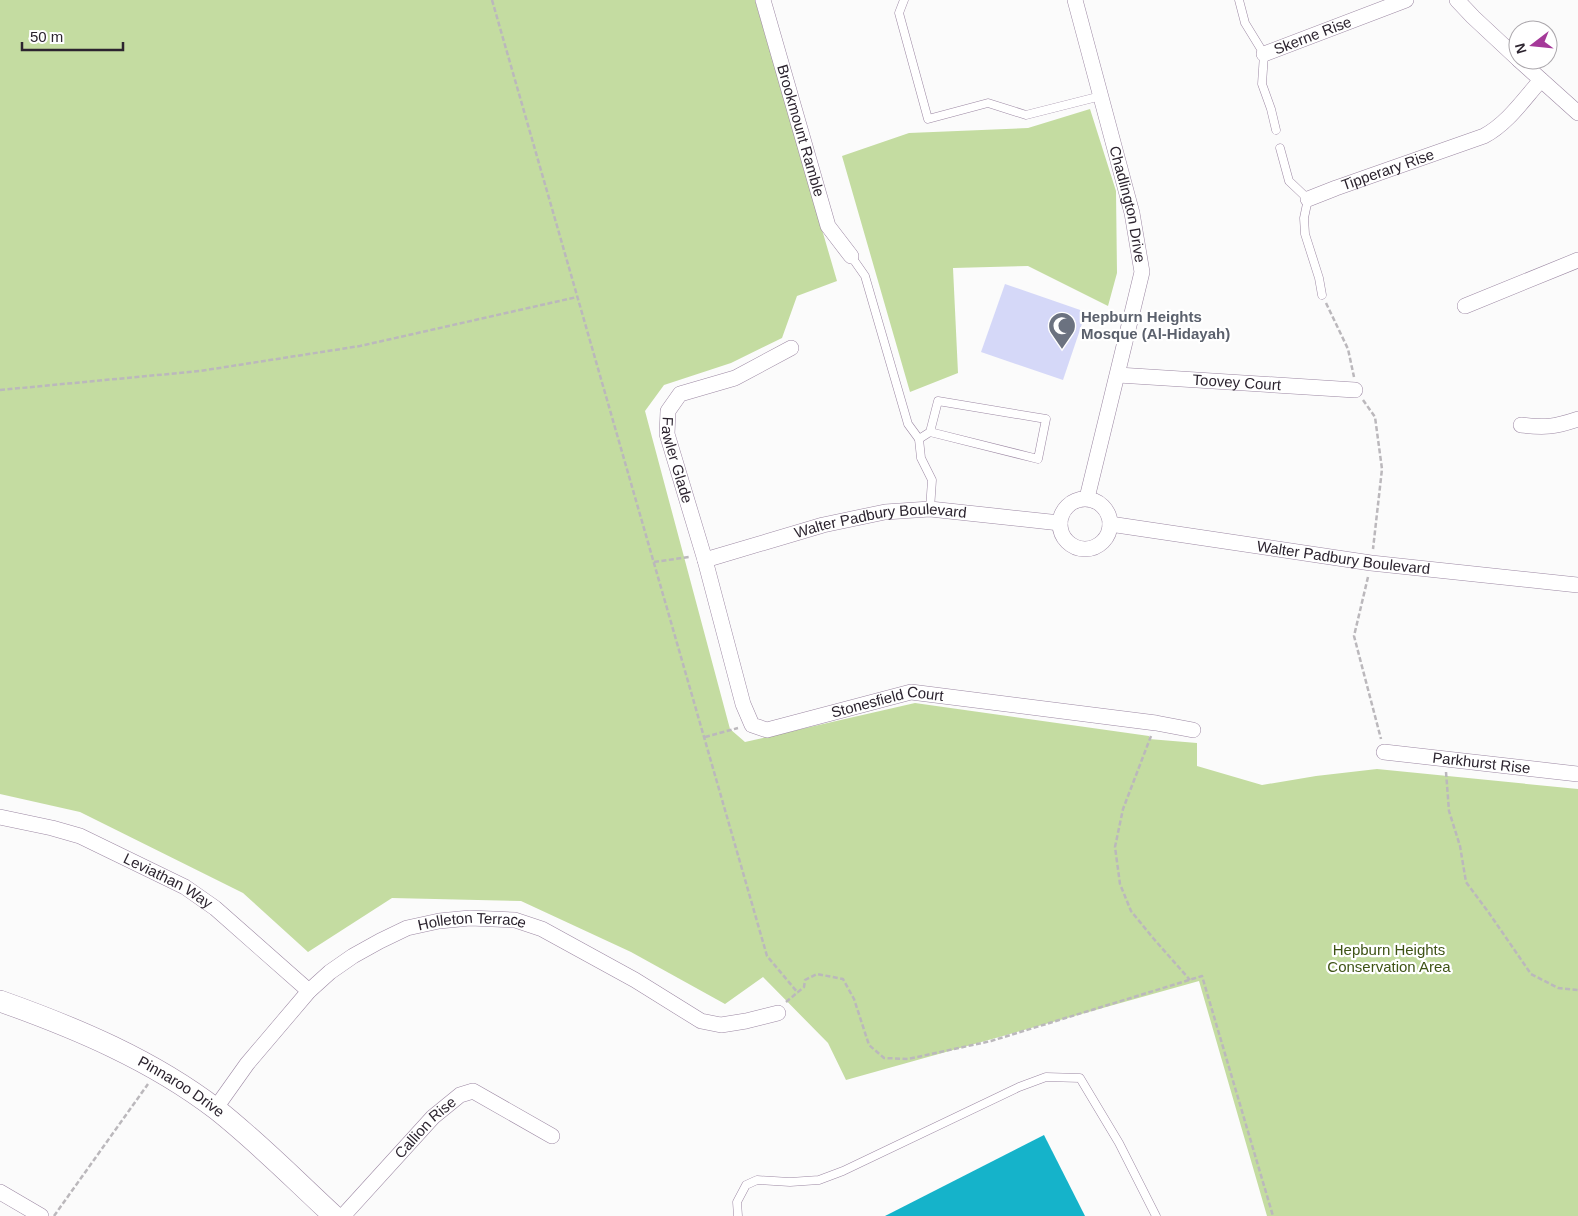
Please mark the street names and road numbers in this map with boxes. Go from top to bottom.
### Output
street label: Skerne Rise [1271,13,1354,58]
street label: Brookmount Ramble [774,62,828,199]
street label: Chadlington Drive [1106,144,1149,264]
street label: Tipperary Rise [1339,145,1436,193]
street label: Toovey Court [1192,371,1282,393]
street label: Fawler Glade [659,416,696,505]
street label: Walter Padbury Boulevard [792,500,968,541]
street label: Walter Padbury Boulevard [1256,537,1431,577]
street label: Stonesfield Court [829,683,945,721]
street label: Parkhurst Rise [1432,749,1531,777]
street label: Leviathan Way [121,849,216,912]
street label: Holleton Terrace [416,909,529,933]
street label: Pinnaroo Drive [135,1052,228,1120]
street label: Callion Rise [391,1093,459,1161]

